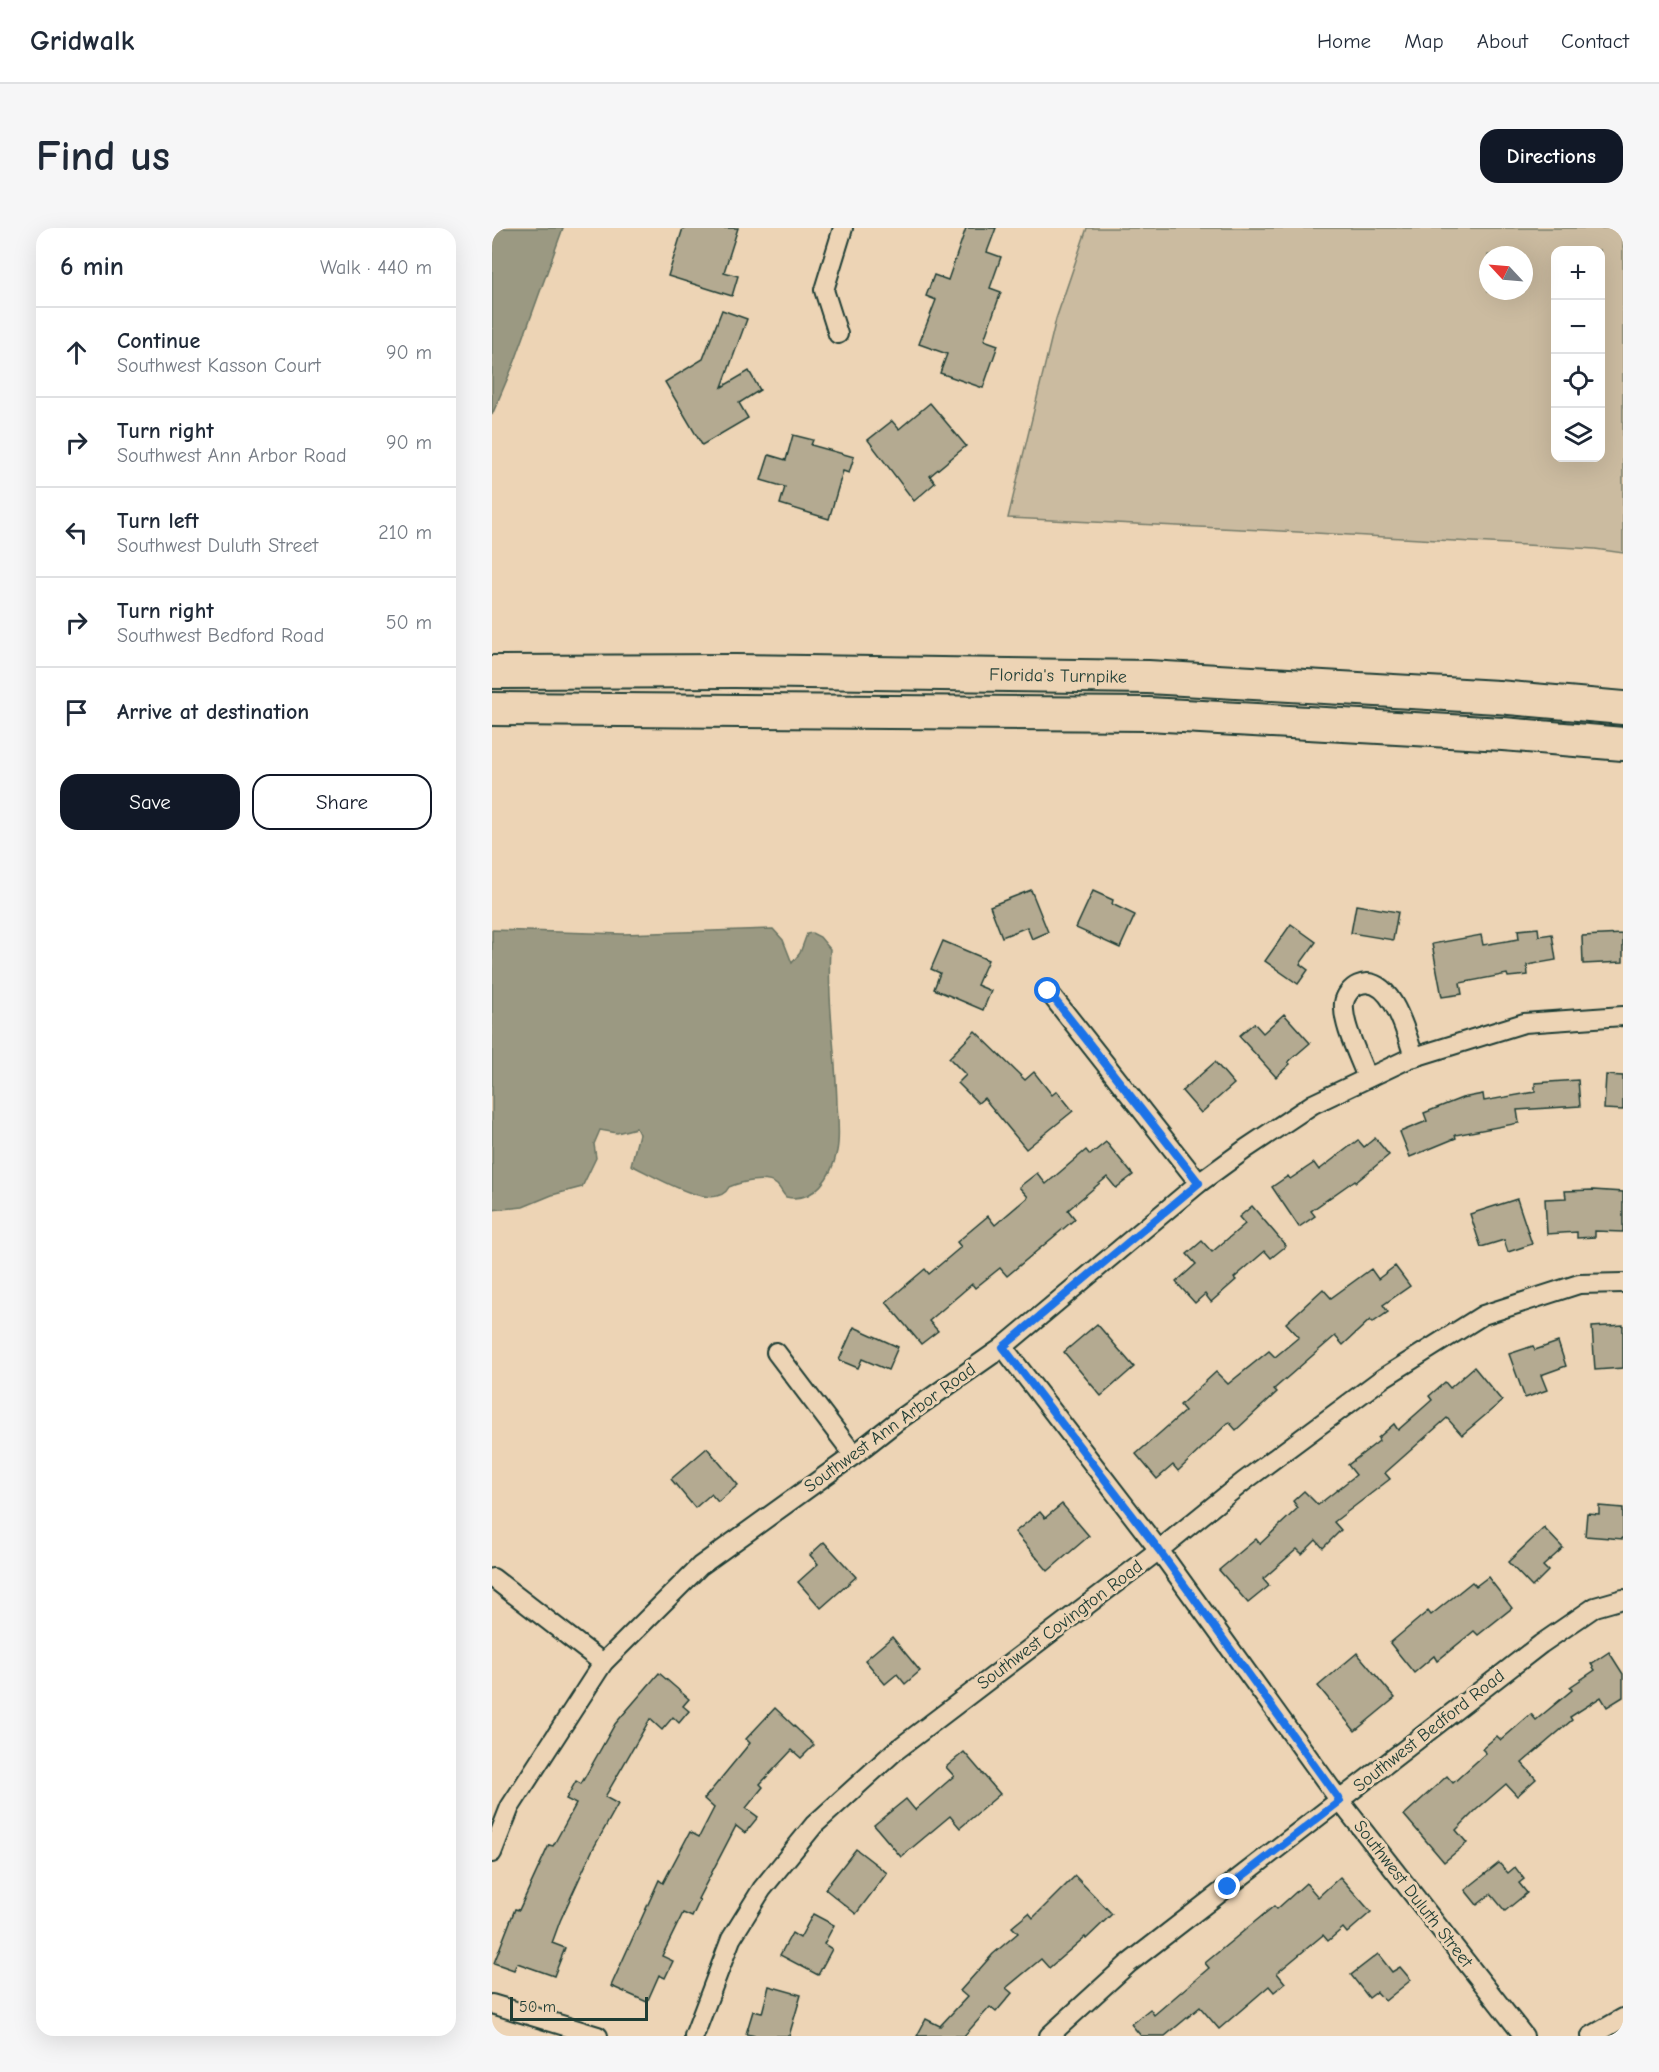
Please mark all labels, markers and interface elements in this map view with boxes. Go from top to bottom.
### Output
text: Gridwalk [30,25,134,57]
text: Home [1317,29,1371,53]
text: Map [1404,29,1444,53]
text: About [1477,29,1528,53]
text: Contact [1561,29,1629,53]
button: Directions [1480,129,1623,183]
text: Find us [36,132,170,181]
north arrow [1479,246,1533,300]
map controls [1551,246,1605,462]
button: + [1551,246,1605,300]
text: 6 min [60,252,124,282]
text: Walk · 440 m [320,256,432,279]
button: − [1551,300,1605,354]
text: Continue [117,328,200,354]
icon: ahead [60,336,93,369]
text: 90 m [386,341,432,364]
text: Southwest Kasson Court [117,354,321,377]
button: locate [1551,354,1605,408]
button: layers [1551,408,1605,462]
text: Turn right [117,418,214,444]
icon: right [60,426,93,459]
text: 90 m [386,431,432,454]
text: Southwest Ann Arbor Road [117,444,347,467]
text: Turn left [117,508,199,534]
icon: left [60,516,93,549]
text: 210 m [378,521,432,544]
text: Southwest Duluth Street [117,534,318,557]
text: Turn right [117,598,214,624]
icon: right [60,606,93,639]
text: 50 m [386,611,432,634]
text: Southwest Bedford Road [117,624,324,647]
street label: Florida's Turnpike [989,664,1127,688]
icon: arrive [60,696,93,729]
text: Arrive at destination [117,699,309,725]
button: Save [60,774,240,830]
button: Share [252,774,432,830]
route start [1034,977,1060,1003]
street label: Southwest Ann Arbor Road [800,1359,980,1497]
street label: Southwest Covington Road [973,1556,1147,1694]
street label: Southwest Bedford Road [1349,1665,1509,1797]
street label: Southwest Duluth Street [1349,1816,1478,1972]
route end [1214,1873,1240,1899]
scale bar [510,1994,648,2022]
text: 50 m [519,1998,556,2016]

